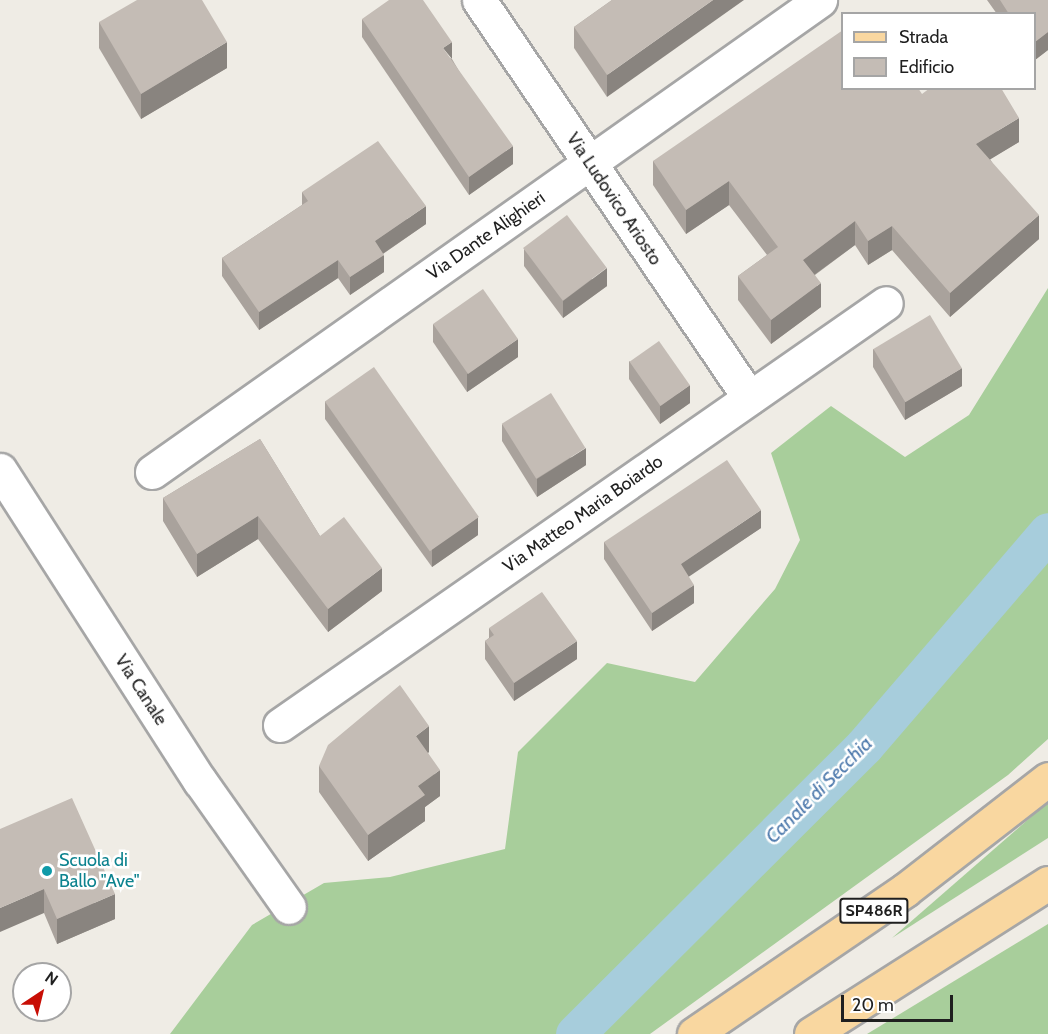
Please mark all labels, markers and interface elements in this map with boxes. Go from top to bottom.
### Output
legend [841,12,1036,90]
text: Strada [899,26,948,48]
text: Edificio [899,56,954,78]
street label: Via Ludovico Ariosto [562,129,666,269]
street label: Via Dante Alighieri [423,187,549,285]
street label: Via Matteo Maria Boiardo [499,451,667,577]
street label: Via Canale [110,651,172,729]
water label: Canale di Secchia [761,732,877,848]
place label: Scuola di Ballo "Ave" [59,850,140,892]
marker: Scuola di Ballo "Ave" [40,864,54,878]
road number: SP486R [838,898,910,924]
north arrow [12,962,72,1022]
text: N [41,967,62,990]
scale bar [844,983,956,1021]
text: 20 m [852,994,894,1016]

